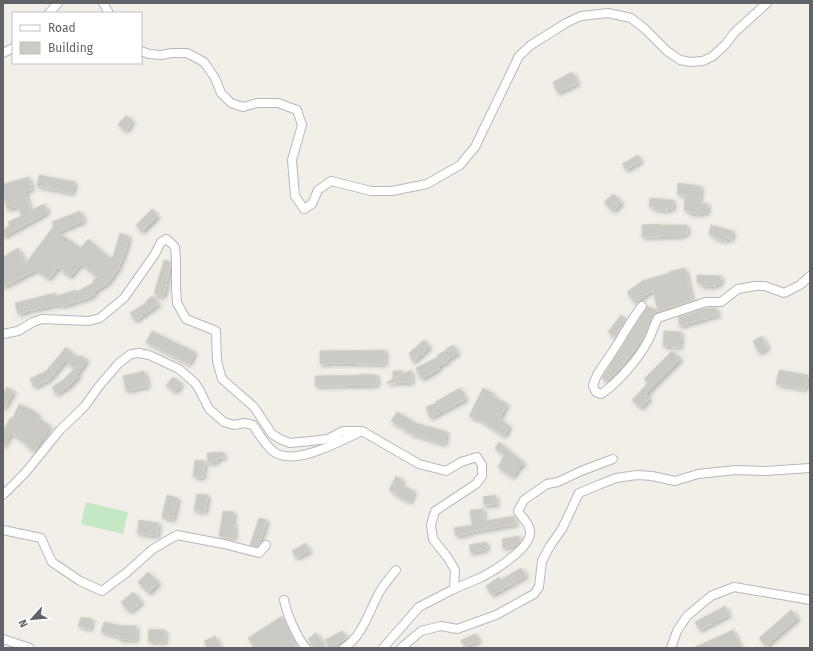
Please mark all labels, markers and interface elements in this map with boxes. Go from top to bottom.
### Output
legend [12,12,142,64]
text: Road [48,21,76,35]
text: Building [48,41,94,55]
north arrow [12,599,52,639]
text: N [16,617,31,630]

